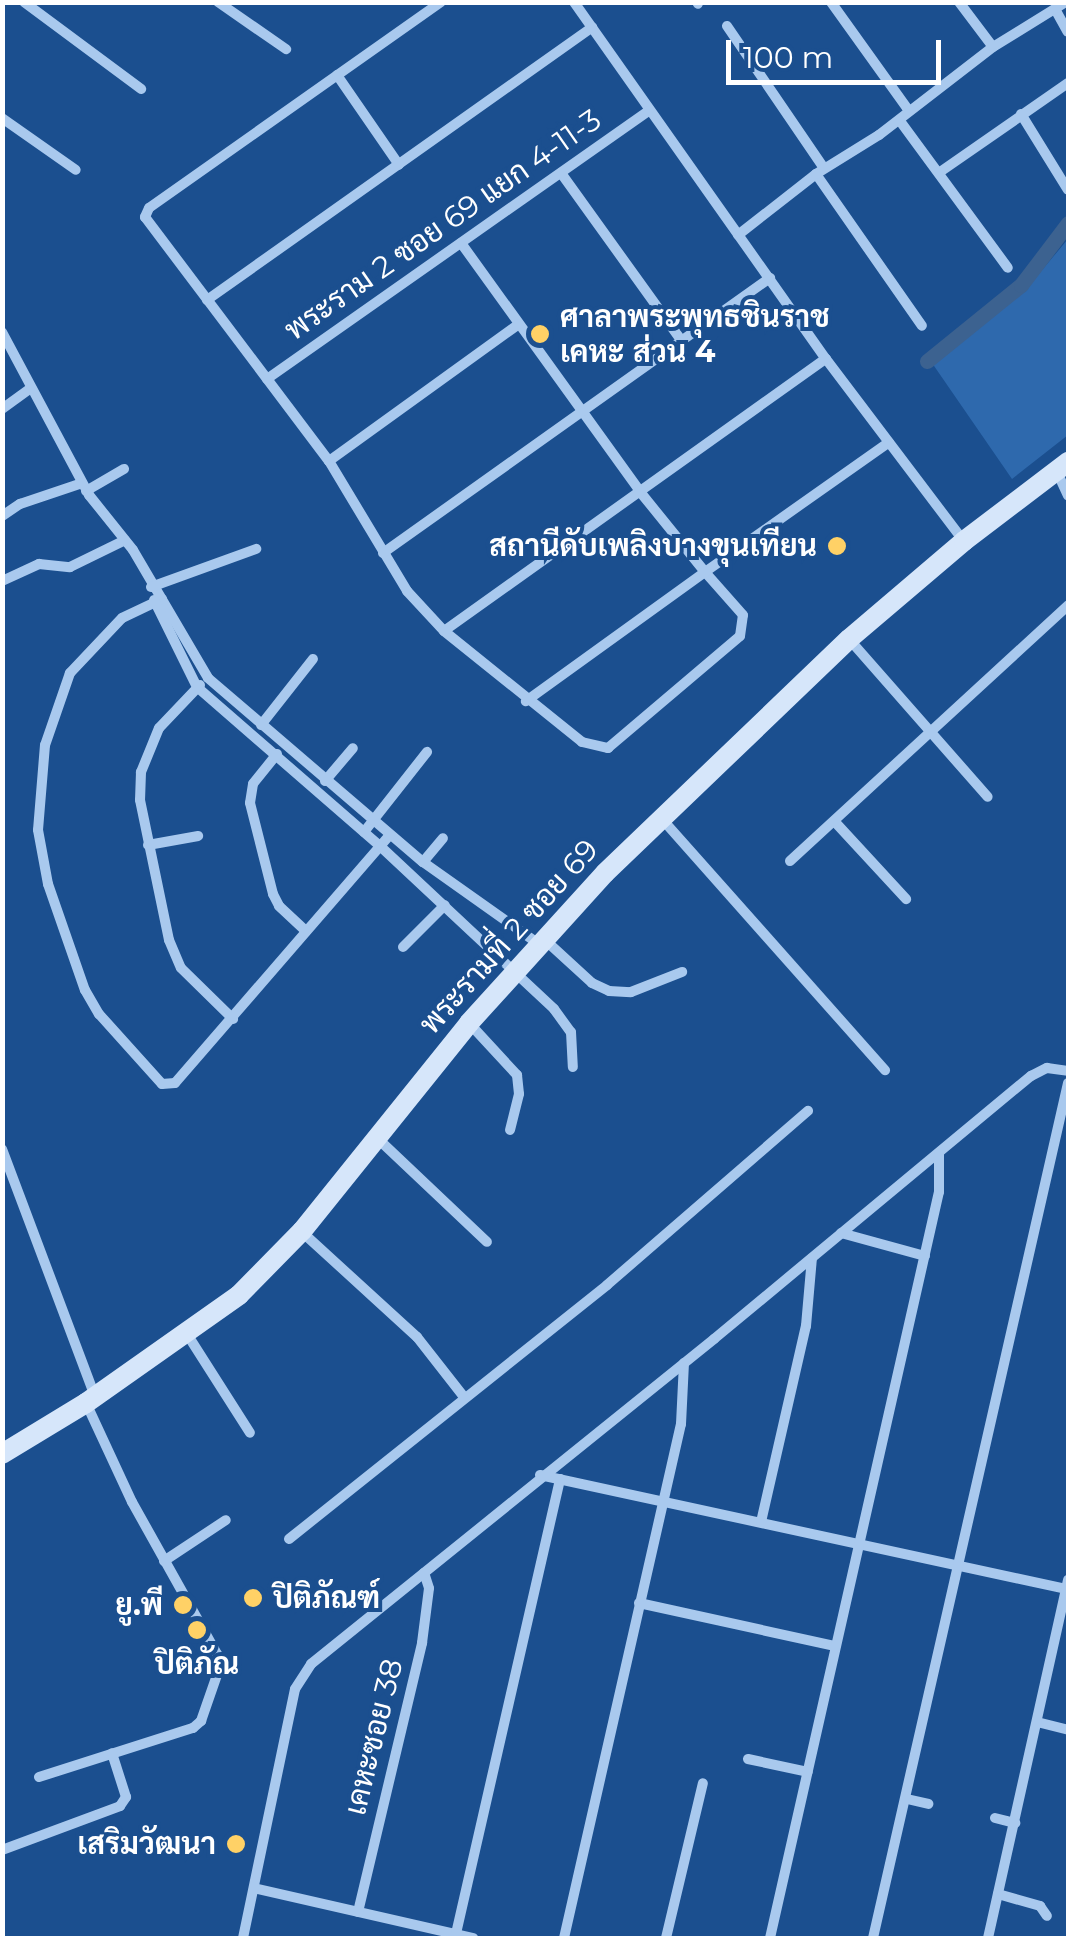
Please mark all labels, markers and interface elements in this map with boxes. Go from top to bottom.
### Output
scale bar [731,20,946,82]
text: 100 m [743,39,833,76]
street label: พระราม 2 ซอย 69 แยก 4-11-3 [278,102,608,348]
place label: ศาลาพระพุทธชินราช เคหะ ส่วน 4 [560,299,830,370]
marker: ศาลาพระพุทธชินราช เคหะ ส่วน 4 [529,323,551,345]
place label: สถานีดับเพลิงบางขุนเทียน [489,528,817,564]
marker: สถานีดับเพลิงบางขุนเทียน [826,535,848,557]
street label: พระรามที่ 2 ซอย 69 [412,832,606,1042]
place label: ปิติภัณฑ์ [273,1580,380,1616]
place label: ยู.พี [115,1587,163,1623]
marker: ปิติภัณฑ์ [242,1587,264,1609]
marker: ยู.พี [172,1594,194,1616]
marker: ปิติภัณ [186,1619,208,1641]
place label: ปิติภัณ [155,1646,239,1682]
street label: เคหะซอย 38 [337,1655,411,1819]
place label: เสริมวัฒนา [77,1826,216,1862]
marker: เสริมวัฒนา [225,1833,247,1855]

